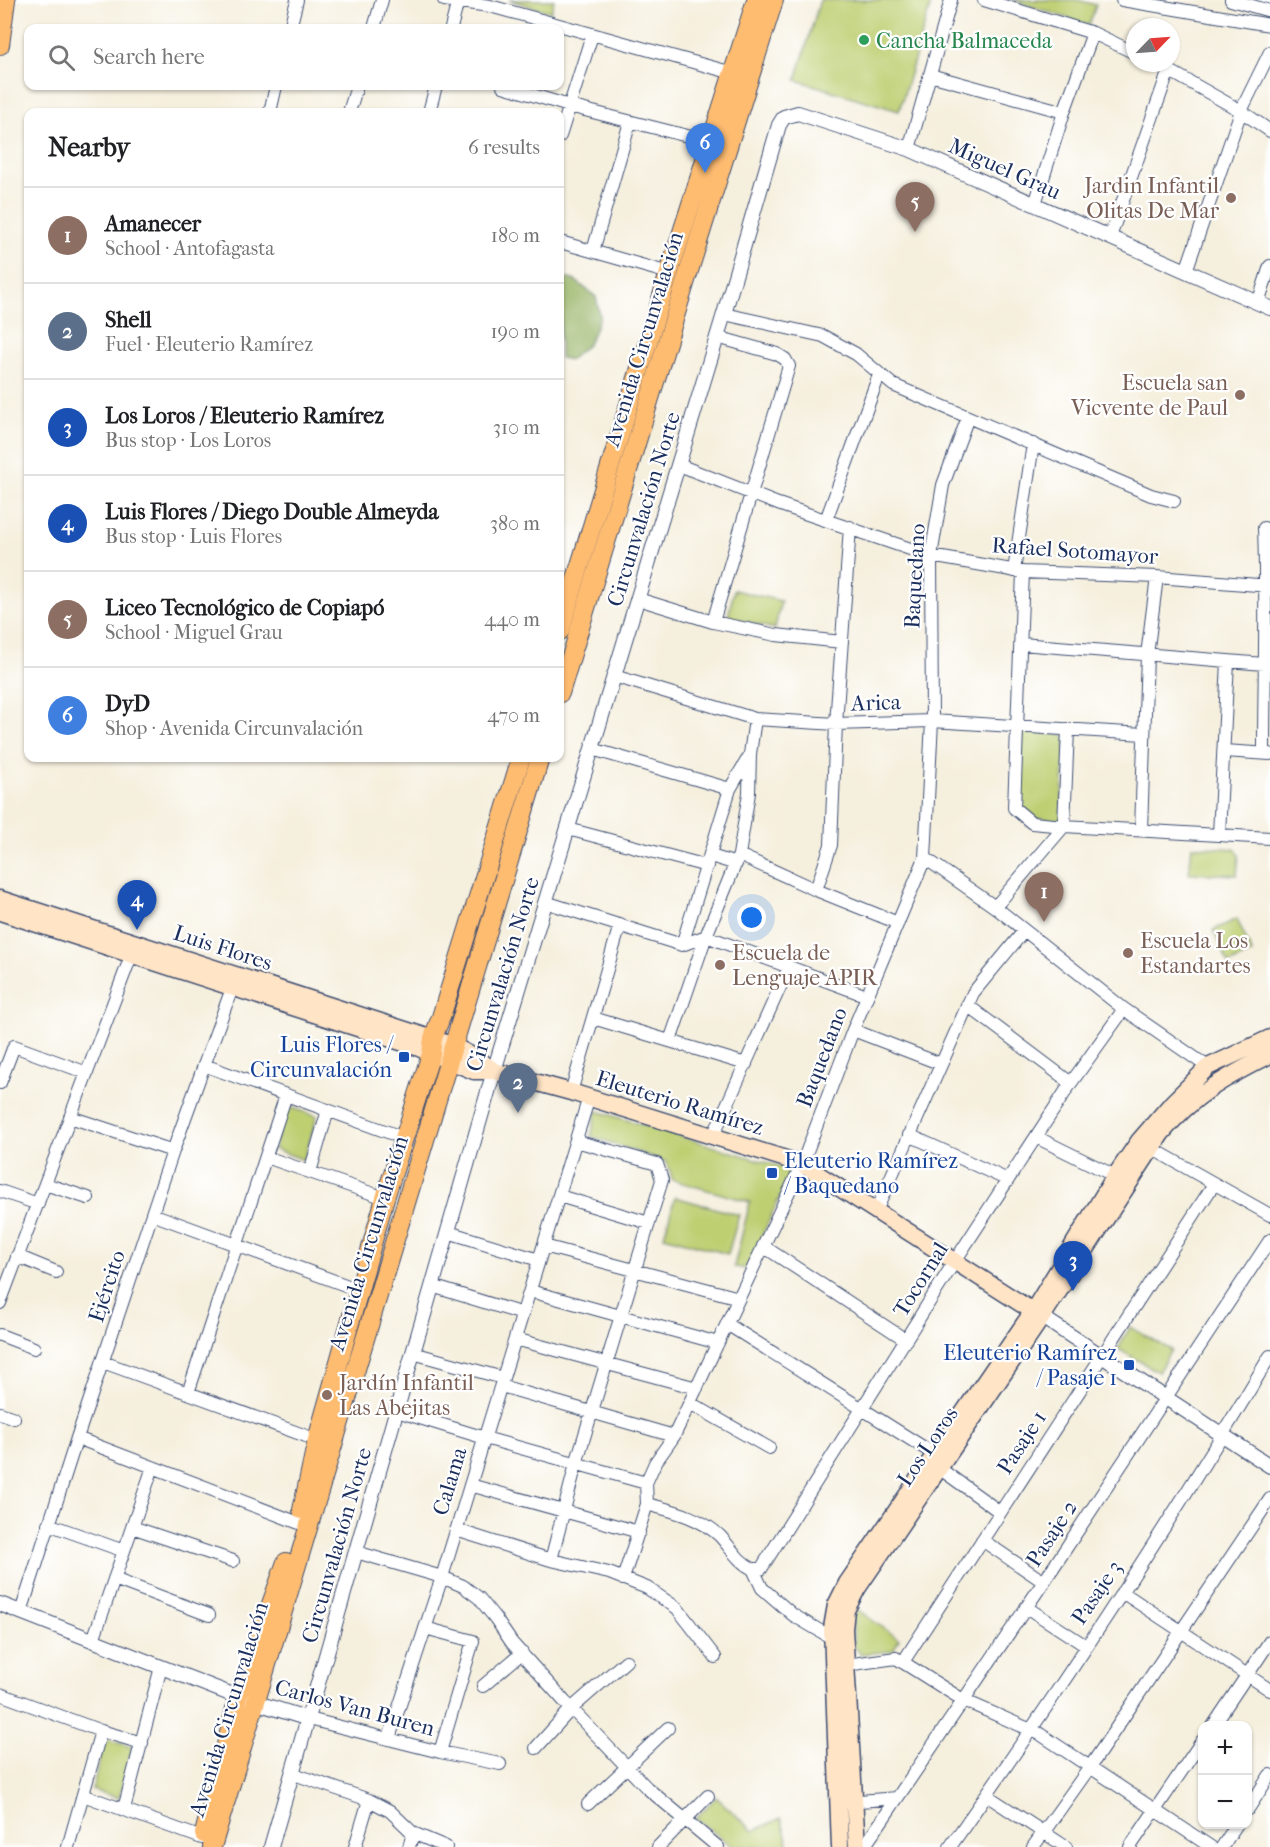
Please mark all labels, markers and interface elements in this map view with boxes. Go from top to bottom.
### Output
north arrow [1126,18,1180,72]
search box [24,24,564,90]
place label: Cancha Balmaceda [876,28,1053,54]
marker: Cancha Balmaceda [857,33,871,47]
icon: search [45,41,78,74]
text: Search here [93,44,205,70]
pin: 6 [686,124,724,173]
text: Nearby [48,132,130,163]
street label: Miguel Grau [944,133,1065,205]
text: 6 results [468,136,540,159]
place label: Jardin Infantil Olitas De Mar [1082,173,1220,224]
pin: 5 [896,182,934,232]
marker: Jardin Infantil Olitas De Mar [1224,191,1238,205]
text: Amanecer [105,211,201,237]
text: 1 [64,224,71,247]
text: 180 m [491,224,540,247]
street label: Avenida Circunvalación [599,229,689,451]
text: School · Antofagasta [105,237,275,260]
text: Shell [105,307,152,333]
text: 2 [62,320,73,343]
text: 190 m [490,320,540,343]
text: Fuel · Eleuterio Ramírez [105,333,313,356]
place label: Escuela san Vicvente de Paul [1070,370,1228,421]
marker: Escuela san Vicvente de Paul [1233,388,1247,402]
text: Los Loros / Eleuterio Ramírez [105,403,384,429]
street label: Circunvalación Norte [602,409,686,610]
text: 3 [63,416,72,439]
text: 310 m [493,416,540,439]
text: Bus stop · Los Loros [105,429,271,452]
text: Luis Flores / Diego Double Almeyda [105,499,439,525]
text: 4 [62,512,73,535]
text: 380 m [490,512,540,535]
street label: Baquedano [899,523,931,629]
text: Bus stop · Luis Flores [105,525,282,548]
street label: Rafael Sotomayor [991,532,1160,570]
text: Liceo Tecnológico de Copiapó [105,595,384,621]
text: 5 [63,608,72,631]
text: 440 m [484,608,540,631]
text: School · Miguel Grau [105,621,283,644]
street label: Arica [850,689,902,717]
text: DyD [105,691,150,717]
text: 6 [62,704,73,727]
text: 470 m [487,704,540,727]
text: Shop · Avenida Circunvalación [105,717,363,740]
pin: 1 [1024,872,1064,922]
street label: Circunvalación Norte [461,874,545,1075]
pin: 4 [118,880,156,930]
your location [737,903,766,932]
street label: Luis Flores [170,920,275,976]
place label: Escuela Los Estandartes [1140,928,1251,979]
place label: Escuela de Lenguaje APIR [732,940,878,991]
marker: Escuela Los Estandartes [1121,946,1135,960]
marker: Escuela de Lenguaje APIR [713,958,727,972]
street label: Baquedano [791,1004,853,1111]
place label: Luis Flores / Circunvalación [250,1032,394,1083]
marker: Luis Flores / Circunvalación [397,1050,411,1064]
pin: 2 [498,1064,538,1113]
street label: Eleuterio Ramírez [593,1065,767,1141]
street label: Avenida Circunvalación [324,1133,414,1355]
place label: Eleuterio Ramírez / Baquedano [783,1148,958,1199]
marker: Eleuterio Ramírez / Baquedano [765,1166,779,1180]
street label: Tocornal [888,1237,954,1322]
pin: 3 [1054,1242,1092,1291]
street label: Ejército [83,1247,131,1326]
place label: Eleuterio Ramírez / Pasaje 1 [943,1340,1117,1391]
marker: Eleuterio Ramírez / Pasaje 1 [1122,1358,1136,1372]
place label: Jardín Infantil Las Abejitas [337,1370,474,1421]
marker: Jardín Infantil Las Abejitas [320,1388,334,1402]
street label: Los Loros [892,1402,964,1491]
street label: Pasaje 1 [992,1406,1052,1479]
street label: Calama [427,1443,473,1518]
street label: Circunvalación Norte [297,1444,377,1646]
street label: Pasaje 2 [1021,1495,1083,1572]
street label: Pasaje 3 [1066,1556,1128,1630]
street label: Avenida Circunvalación [184,1599,274,1821]
street label: Carlos Van Buren [272,1674,438,1742]
map controls [1198,1721,1252,1829]
button: + [1198,1721,1252,1775]
button: − [1198,1775,1252,1829]

